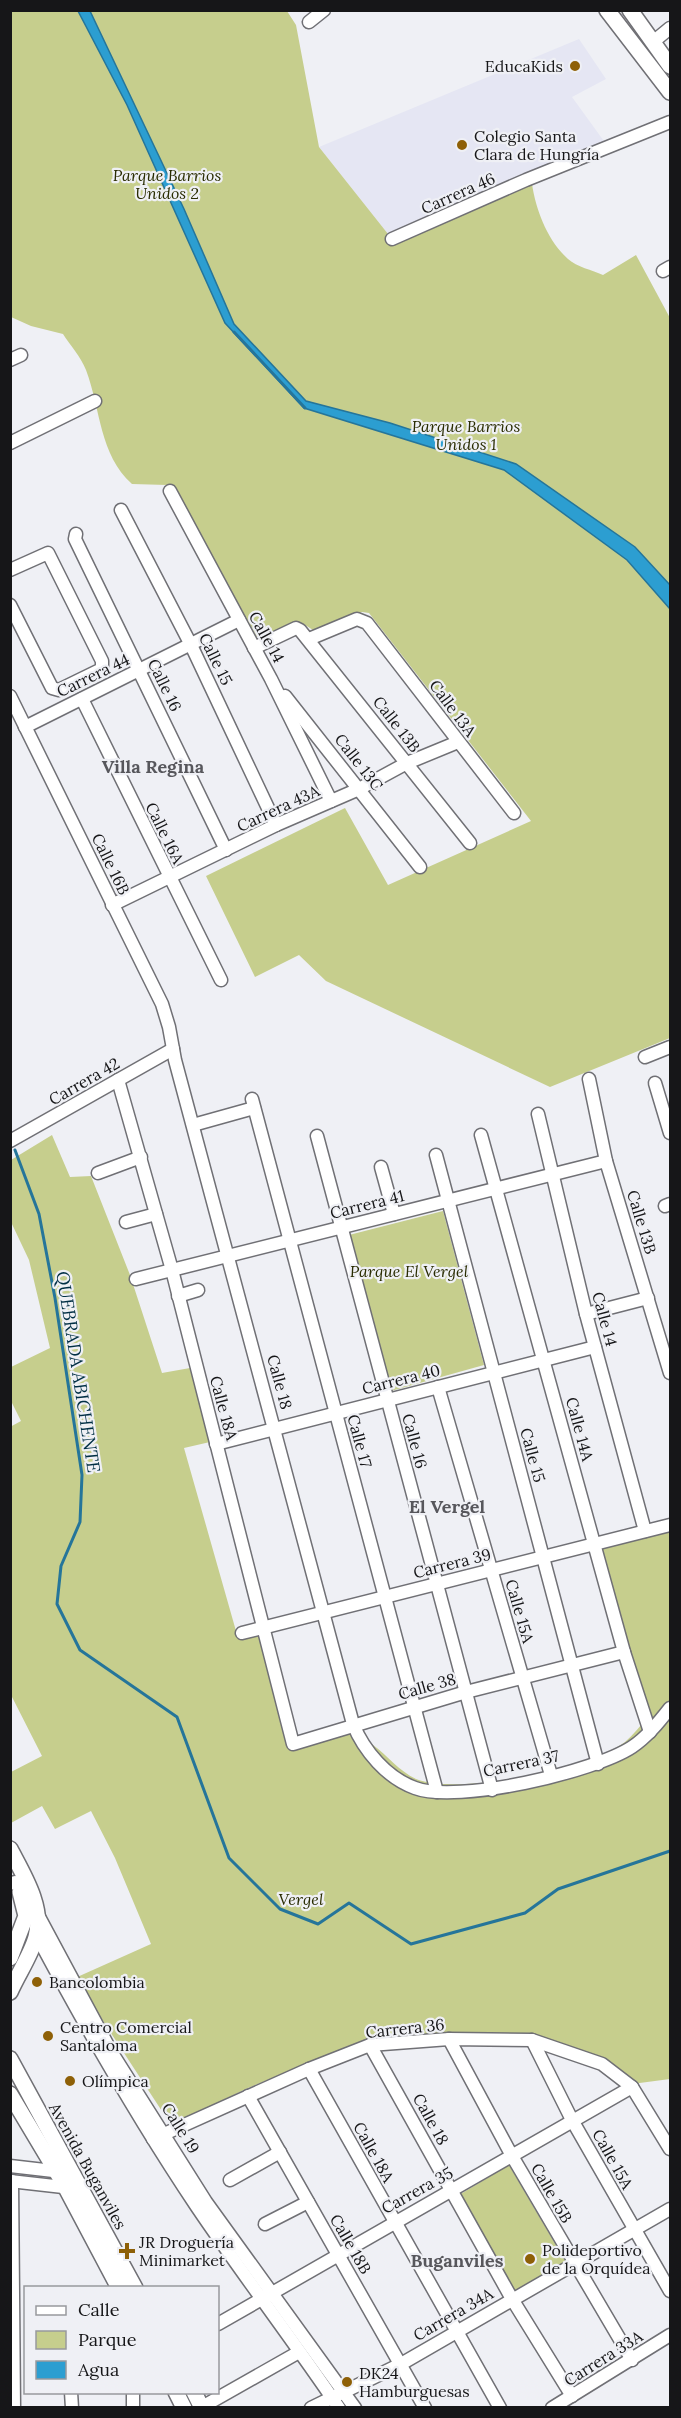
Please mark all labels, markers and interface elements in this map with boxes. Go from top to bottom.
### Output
place label: EducaKids [485,56,563,76]
marker: EducaKids [568,59,582,73]
place label: Colegio Santa Clara de Hungría [474,126,600,164]
marker: Colegio Santa Clara de Hungría [455,138,469,152]
park label: Parque Barrios Unidos 2 [113,165,221,203]
street label: Carrera 46 [418,168,498,218]
park label: Parque Barrios Unidos 1 [412,416,520,454]
street label: Calle 14 [245,608,289,666]
street label: Calle 15 [195,630,237,688]
street label: Carrera 44 [53,649,133,701]
street label: Calle 16 [144,655,186,715]
street label: Calle 13A [425,676,481,741]
street label: Calle 13B [369,692,425,756]
street label: Calle 13C [331,729,387,795]
district label: Villa Regina [102,755,205,778]
street label: Carrera 43A [234,780,323,836]
street label: Calle 16A [142,799,189,868]
street label: Calle 16B [88,830,134,898]
street label: Carrera 42 [45,1053,123,1109]
street label: Carrera 41 [328,1185,406,1223]
street label: Calle 13B [623,1188,661,1256]
park label: Parque El Vergel [350,1261,469,1281]
water label: QUEBRADA ABICHENTE [51,1270,106,1474]
street label: Calle 14 [588,1290,622,1349]
street label: Calle 18 [263,1352,297,1412]
street label: Carrera 40 [360,1360,442,1398]
street label: Calle 18A [206,1374,242,1443]
street label: Calle 14A [562,1395,598,1464]
street label: Calle 16 [398,1411,432,1471]
street label: Calle 17 [343,1412,377,1470]
street label: Calle 15 [516,1426,550,1484]
district label: El Vergel [409,1495,486,1518]
street label: Carrera 39 [411,1544,493,1582]
street label: Calle 15A [501,1577,539,1646]
street label: Calle 38 [396,1668,458,1704]
street label: Carrera 37 [481,1745,561,1781]
park label: Vergel [279,1889,324,1909]
place label: Bancolombia [49,1972,145,1992]
marker: Bancolombia [30,1975,44,1989]
street label: Carrera 36 [365,2014,445,2042]
place label: Centro Comercial Santaloma [60,2017,192,2055]
marker: Centro Comercial Santaloma [41,2029,55,2043]
place label: Olímpica [82,2071,149,2091]
marker: Olímpica [63,2074,77,2088]
street label: Calle 18 [409,2090,453,2148]
street label: Avenida Buganviles [44,2098,131,2233]
street label: Calle 19 [158,2099,204,2157]
street label: Calle 18A [349,2118,399,2187]
street label: Calle 15A [588,2125,638,2193]
street label: Calle 15B [527,2160,577,2226]
street label: Carrera 35 [378,2162,456,2218]
street label: Calle 18B [326,2211,376,2278]
place label: JR Droguería Minimarket [138,2232,234,2270]
place label: Polideportivo de la Orquídea [542,2240,651,2278]
marker: JR Droguería Minimarket [120,2244,134,2258]
district label: Buganviles [410,2249,504,2272]
marker: Polideportivo de la Orquídea [523,2252,537,2266]
street label: Carrera 34A [410,2283,497,2345]
legend [24,2286,219,2394]
text: Calle [78,2298,120,2321]
street label: Carrera 33A [560,2325,647,2390]
text: Parque [78,2328,137,2351]
text: Agua [77,2358,119,2381]
place label: DK24 Hamburguesas [359,2363,470,2401]
marker: DK24 Hamburguesas [340,2375,354,2389]

